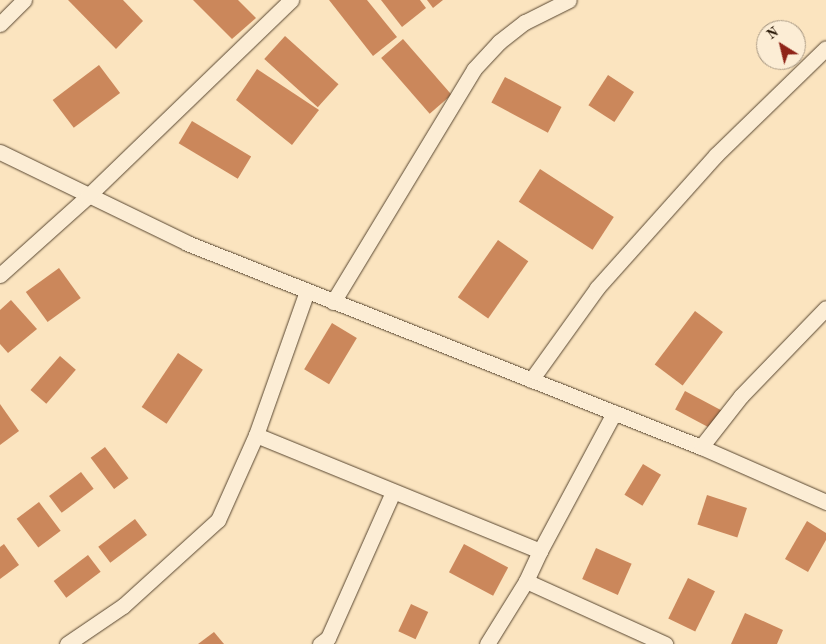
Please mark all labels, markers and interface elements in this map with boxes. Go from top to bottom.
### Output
north arrow [756,20,806,70]
text: N [764,25,781,42]

